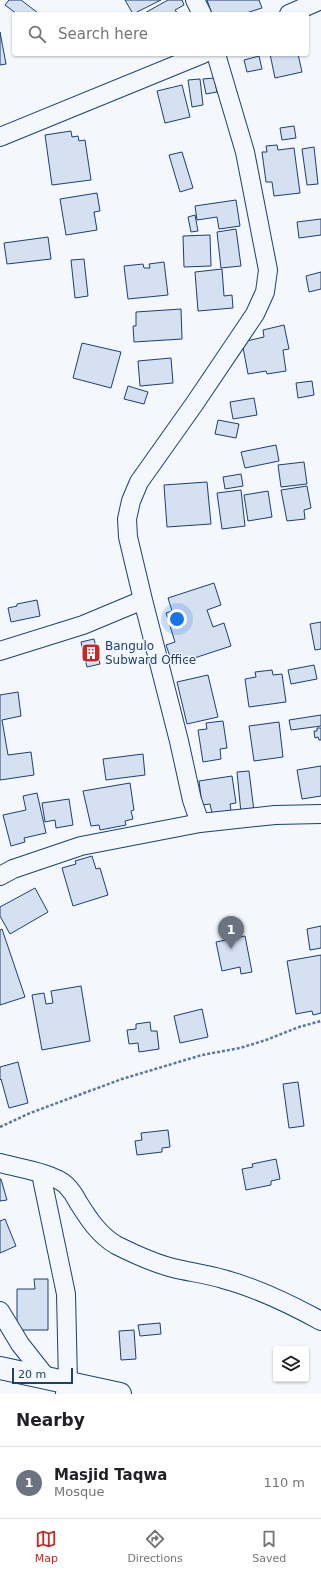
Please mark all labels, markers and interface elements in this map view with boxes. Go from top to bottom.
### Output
search box [12,12,309,56]
icon: search [26,23,48,45]
text: Search here [58,25,148,43]
your location [167,609,187,629]
place label: Bangulo Subward Office [105,639,196,667]
building icon: Bangulo Subward Office [80,642,102,664]
pin: 1 [218,916,244,949]
map controls [273,1346,309,1382]
button: layers [273,1346,309,1382]
scale bar [12,1366,73,1385]
text: 20 m [18,1368,46,1381]
text: Nearby [16,1410,85,1430]
text: Masjid Taqwa [54,1466,167,1484]
text: 1 [24,1475,34,1490]
text: 110 m [263,1475,305,1490]
text: Mosque [54,1484,104,1499]
tab: Map [35,1528,58,1565]
tab: Directions [127,1528,183,1565]
tab: Saved [252,1528,286,1565]

